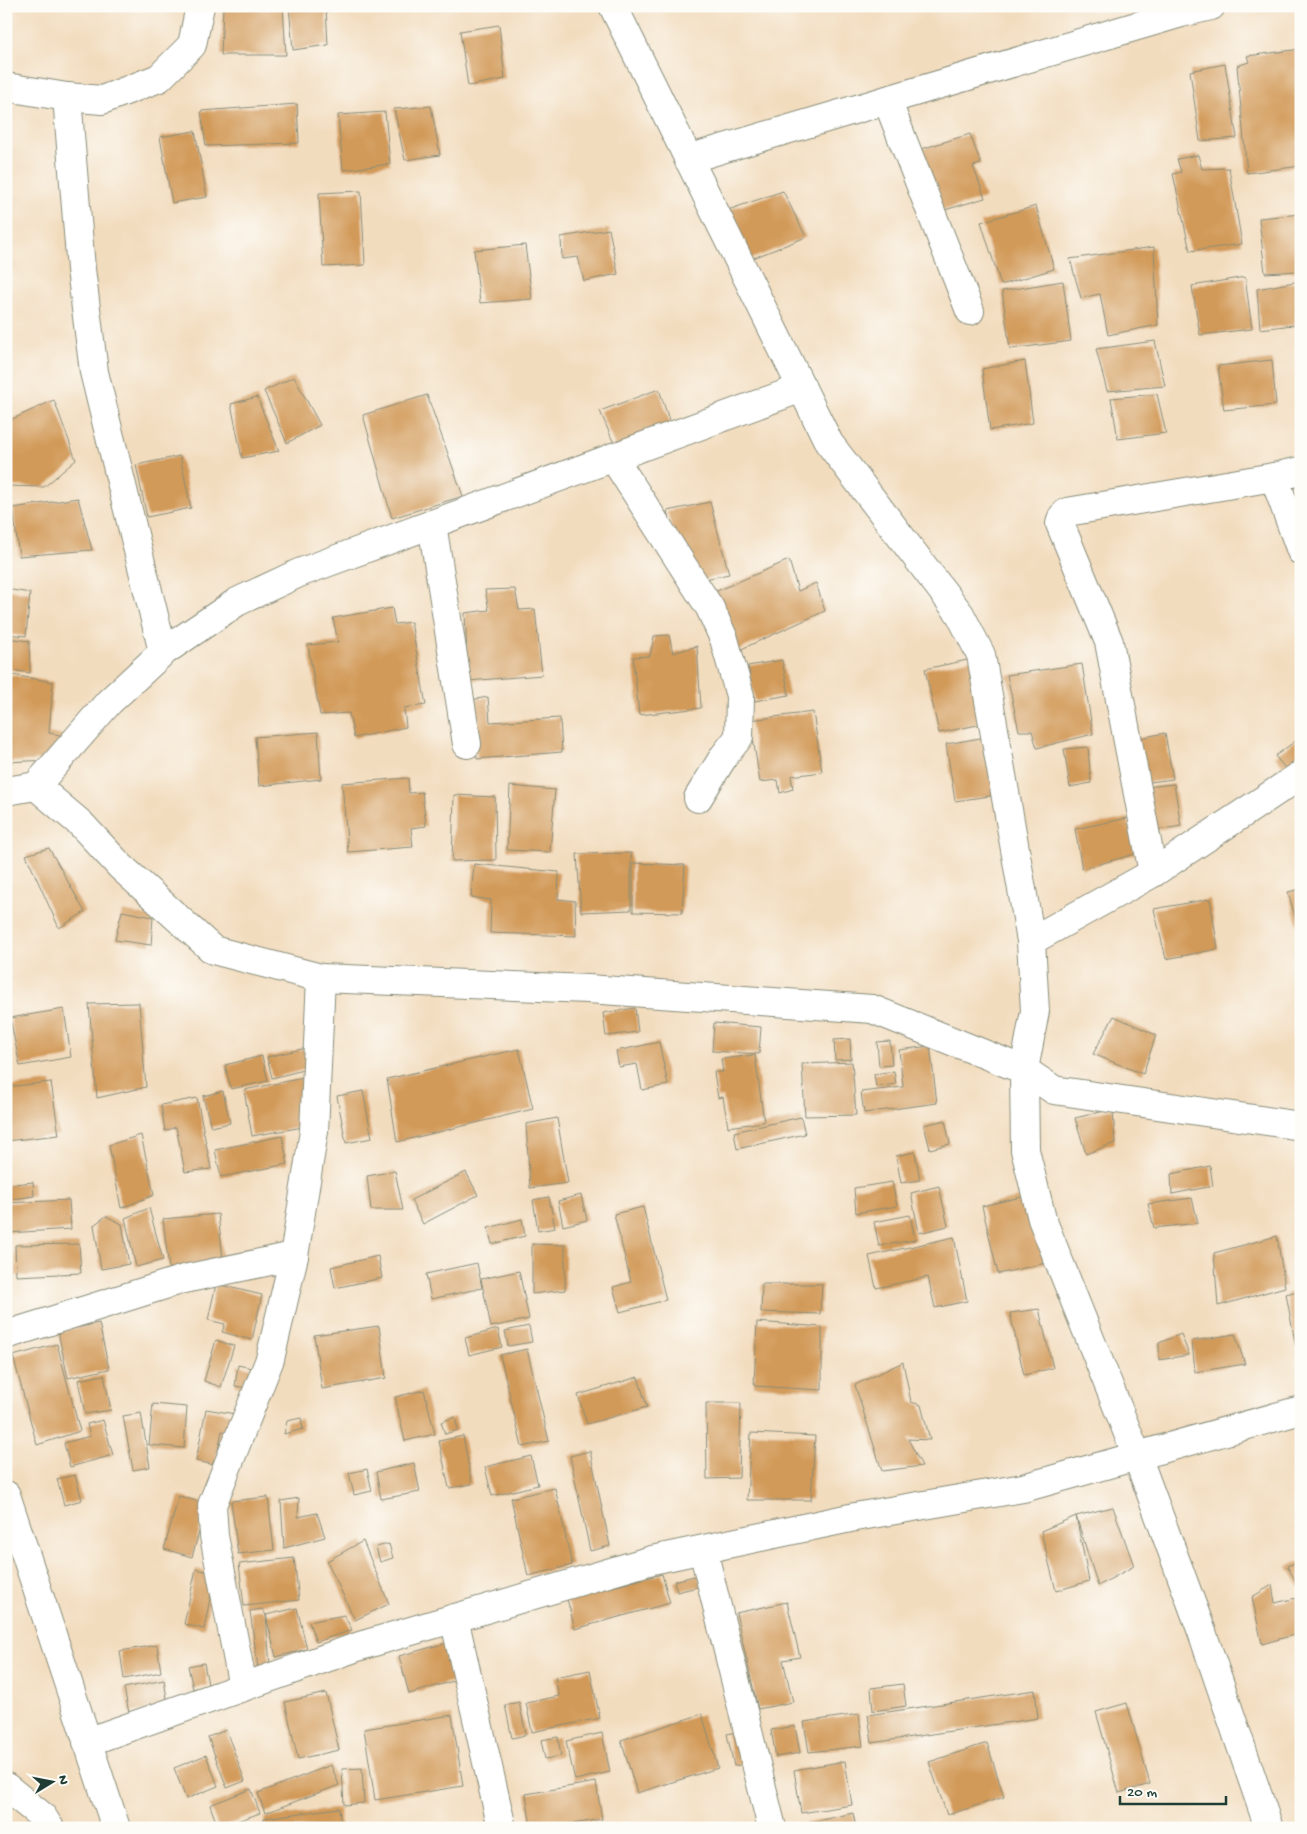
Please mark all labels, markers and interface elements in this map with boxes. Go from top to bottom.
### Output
north arrow [28,1756,78,1806]
text: N [53,1774,72,1786]
scale bar [1120,1774,1226,1806]
text: 20 m [1127,1784,1157,1802]

